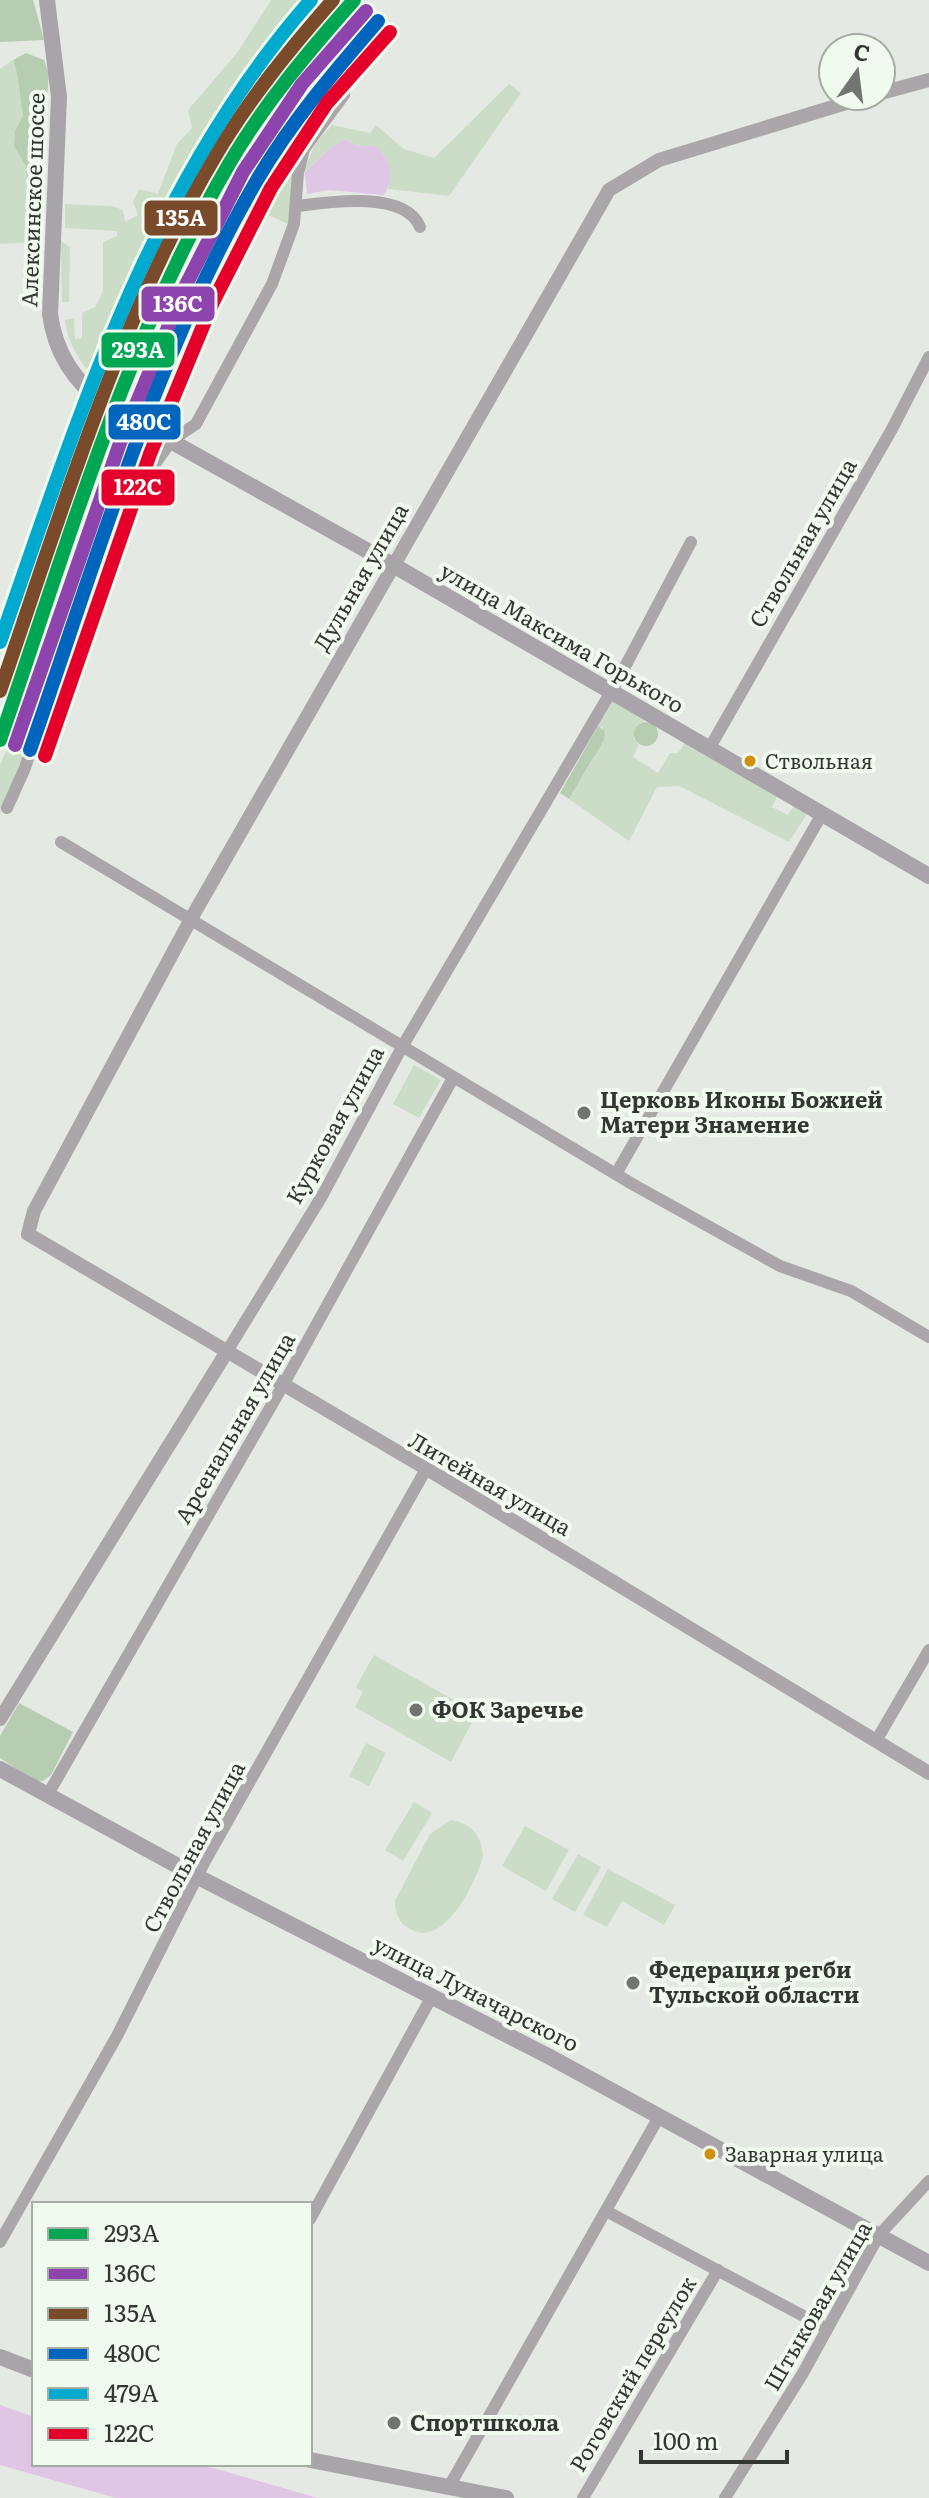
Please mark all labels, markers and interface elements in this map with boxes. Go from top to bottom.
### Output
north arrow [817,32,897,112]
text: С [851,33,874,69]
street label: Алексинское шоссе [11,92,52,308]
line badge: 135А [143,199,219,237]
text: 135А [156,200,206,233]
line badge: 136С [140,285,216,323]
text: 136С [153,286,203,319]
line badge: 293А [100,331,176,369]
text: 293А [111,332,165,365]
line badge: 480С [107,403,182,441]
text: 480С [116,404,172,437]
street label: Ствольная улица [740,451,864,633]
line badge: 122С [100,468,176,507]
text: 122С [114,469,162,502]
street label: Дульная улица [304,496,415,656]
street label: улица Максима Горького [435,553,691,720]
place label: Ствольная [765,745,873,775]
marker: Ствольная [742,753,758,769]
street label: Курковая улица [276,1039,391,1210]
place label: Церковь Иконы Божией Матери Знамение [600,1082,883,1140]
marker: Церковь Иконы Божией Матери Знамение [575,1104,593,1122]
street label: Арсенальная улица [165,1325,302,1529]
street label: Литейная улица [403,1423,578,1543]
place label: ФОК Заречье [432,1692,583,1725]
marker: ФОК Заречье [407,1701,425,1719]
street label: Ствольная улица [133,1754,252,1938]
street label: улица Луначарского [368,1926,585,2059]
place label: Федерация регби Тульской области [649,1952,860,2010]
marker: Федерация регби Тульской области [624,1974,642,1992]
place label: Заварная улица [725,2138,884,2168]
marker: Заварная улица [702,2146,718,2162]
legend [32,2202,312,2466]
text: 293А [104,2214,160,2249]
street label: Штыковая улица [755,2214,879,2396]
text: 136С [104,2254,156,2289]
street label: Роговский переулок [560,2269,703,2477]
text: 135А [104,2294,157,2329]
text: 480С [104,2334,161,2369]
text: 479А [104,2374,159,2409]
place label: Спортшкола [410,2405,559,2438]
text: 122С [104,2414,155,2449]
marker: Спортшкола [385,2414,403,2432]
scale bar [641,2414,787,2464]
text: 100 m [653,2422,719,2457]

